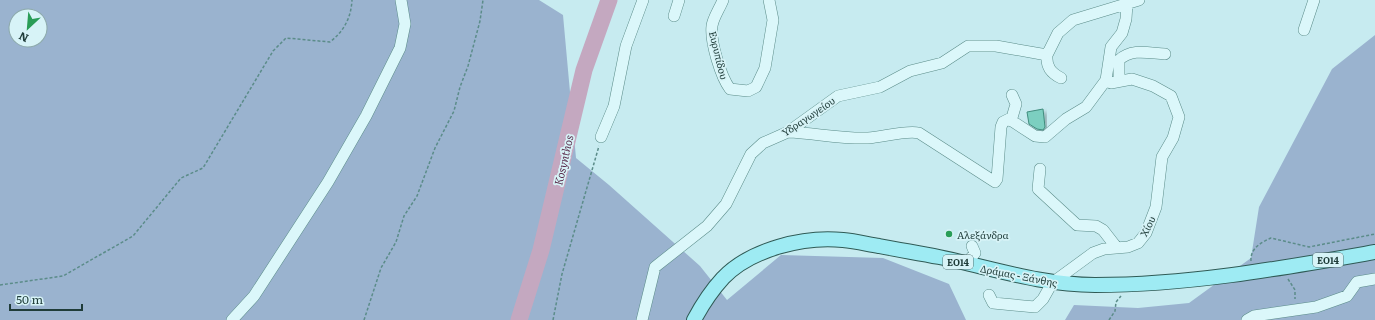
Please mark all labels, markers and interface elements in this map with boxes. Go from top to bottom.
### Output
north arrow [8,8,48,48]
text: N [16,29,31,47]
street label: Ευρυπίδου [706,29,732,81]
street label: Υδραγωγείου [778,93,838,139]
water label: Kosynthos [549,133,577,187]
street label: Χίου [1135,213,1159,239]
place label: Αλεξάνδρα [957,227,1009,242]
marker: Αλεξάνδρα [944,229,954,239]
road number: ΕΟ14 [1313,253,1343,267]
road number: ΕΟ14 [943,255,973,269]
street label: Δράμας - Ξάνθης [979,260,1059,290]
scale bar [10,286,82,312]
text: 50 m [16,290,43,308]

